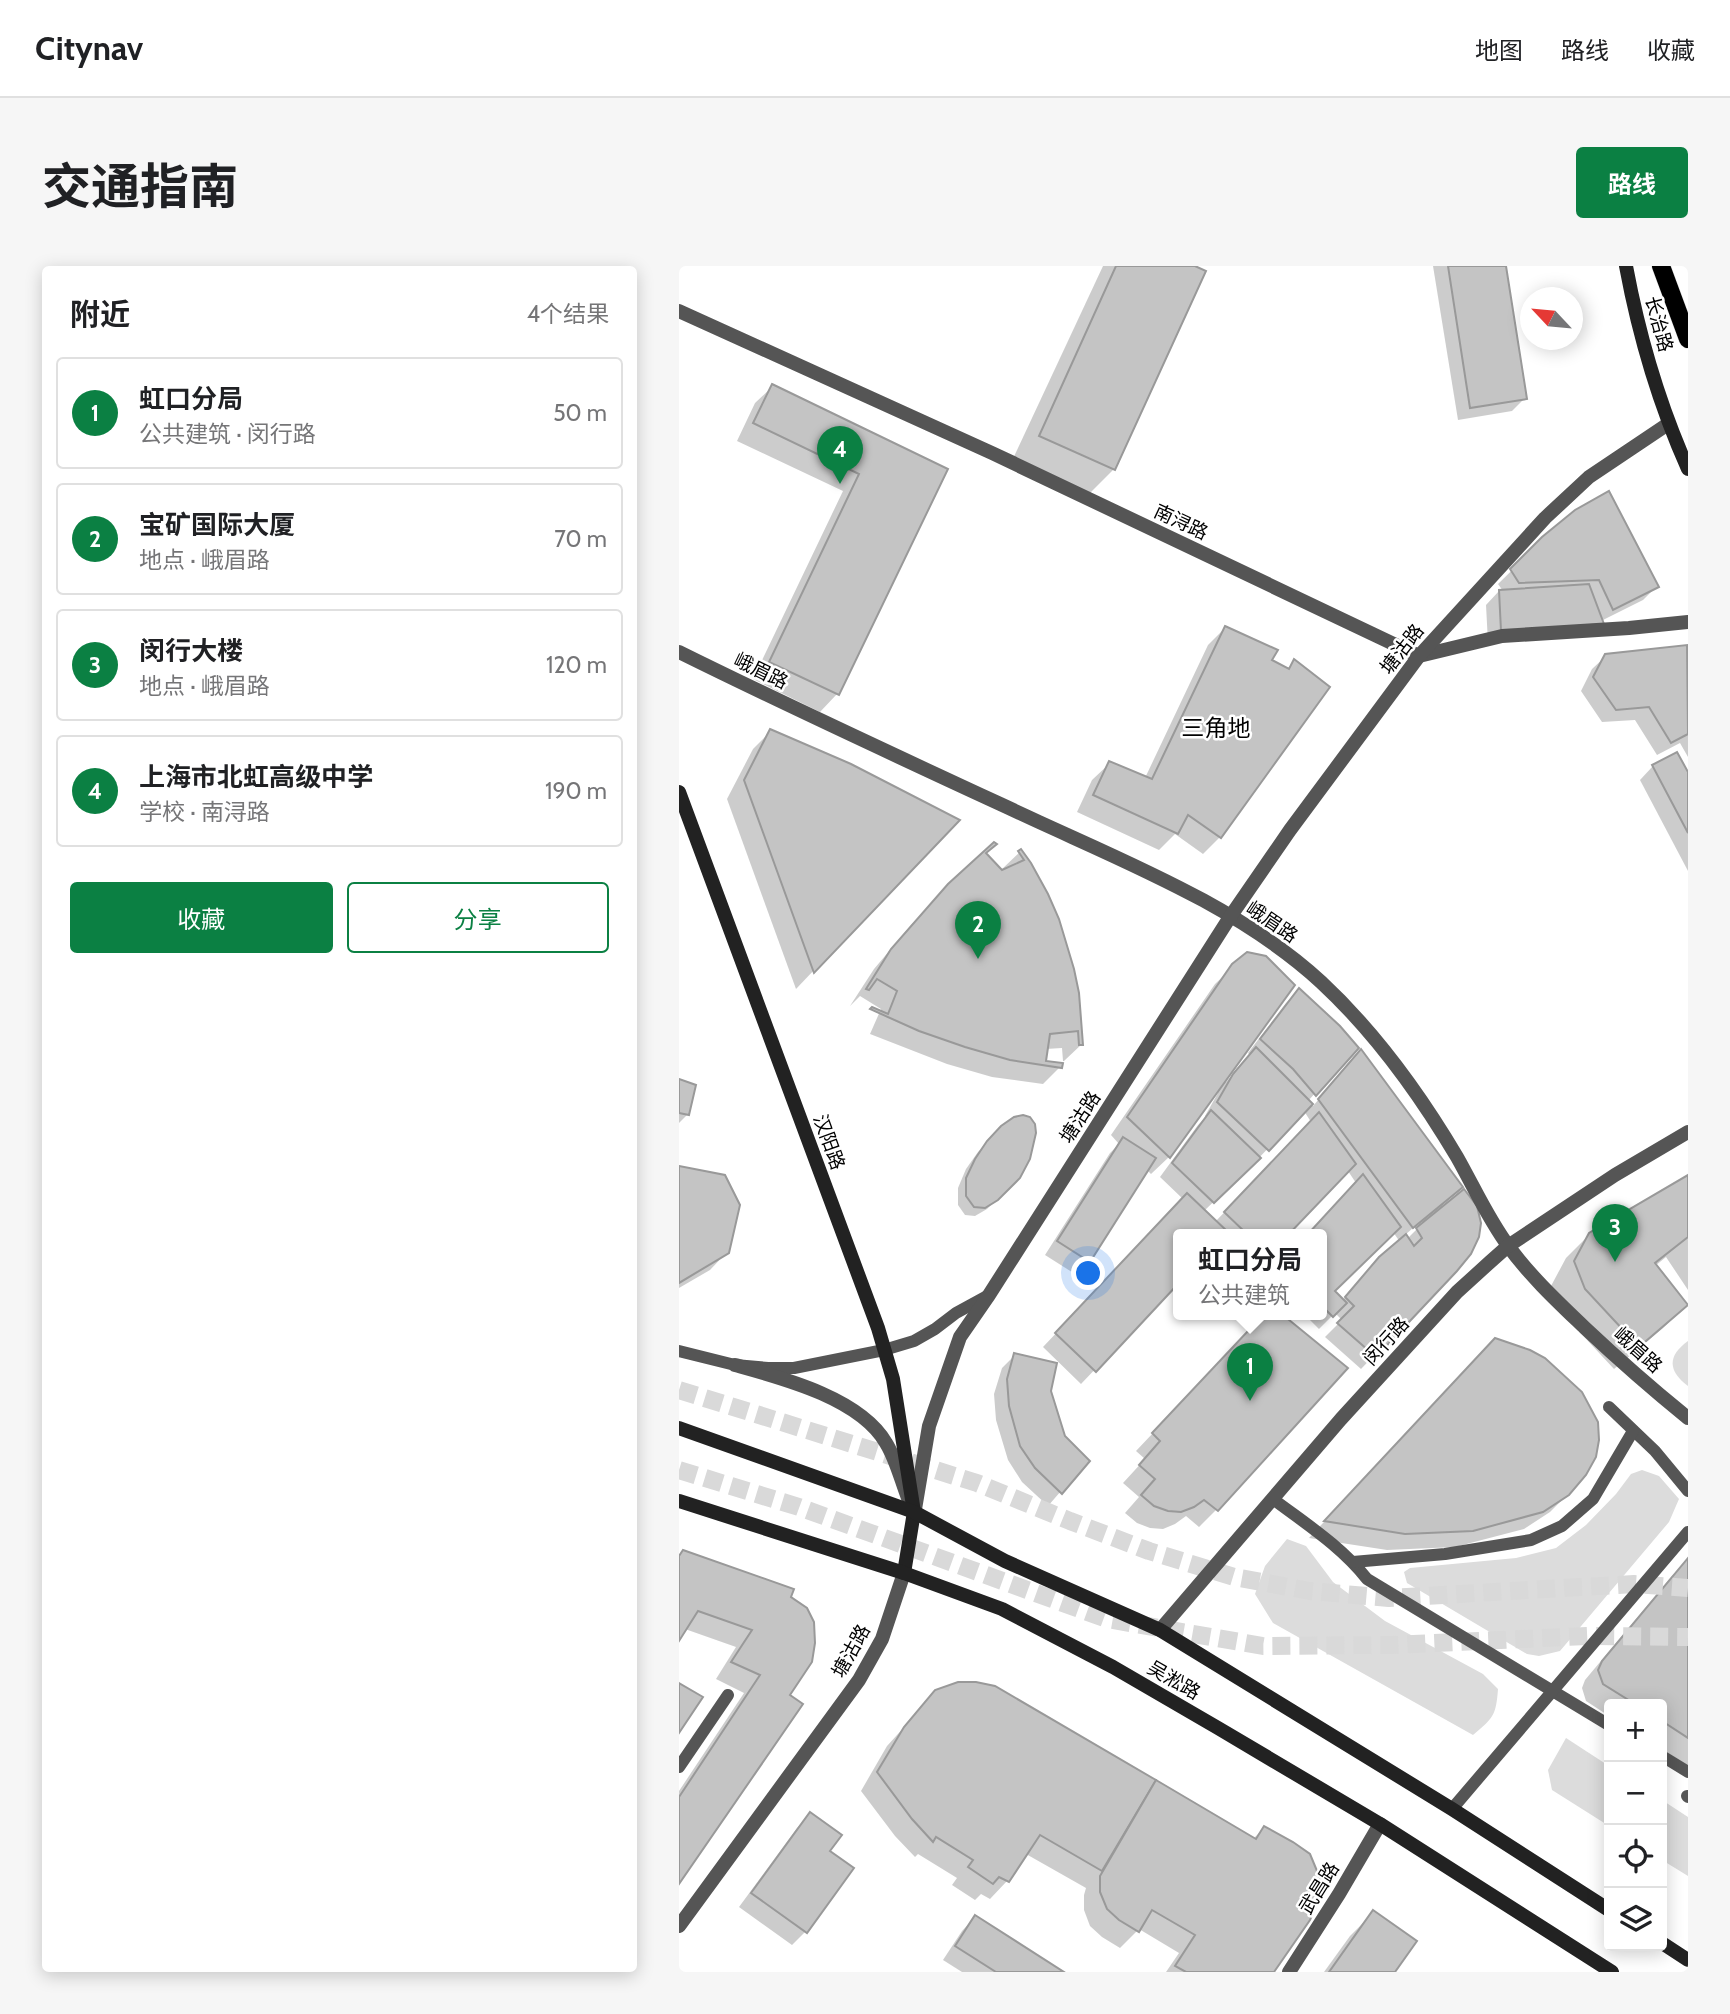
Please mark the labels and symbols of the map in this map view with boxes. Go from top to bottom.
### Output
north arrow [1520,287,1583,350]
street label: 长治路 [1641,293,1677,355]
pin: 4 [817,426,863,484]
street label: 南浔路 [1150,500,1212,544]
street label: 塘沽路 [1375,619,1429,679]
street label: 峨眉路 [730,648,792,694]
district label: 三角地 [1182,714,1251,742]
street label: 峨眉路 [1242,897,1302,947]
pin: 2 [955,901,1001,959]
street label: 塘沽路 [1055,1087,1105,1147]
street label: 汉阳路 [808,1111,850,1173]
pin: 3 [1592,1204,1638,1262]
your location [1071,1256,1105,1290]
street label: 闵行路 [1358,1312,1414,1370]
street label: 峨眉路 [1609,1322,1667,1378]
pin: 1 [1227,1343,1273,1401]
street label: 塘沽路 [827,1620,875,1682]
street label: 吴淞路 [1144,1656,1204,1704]
street label: 武昌路 [1294,1858,1344,1918]

